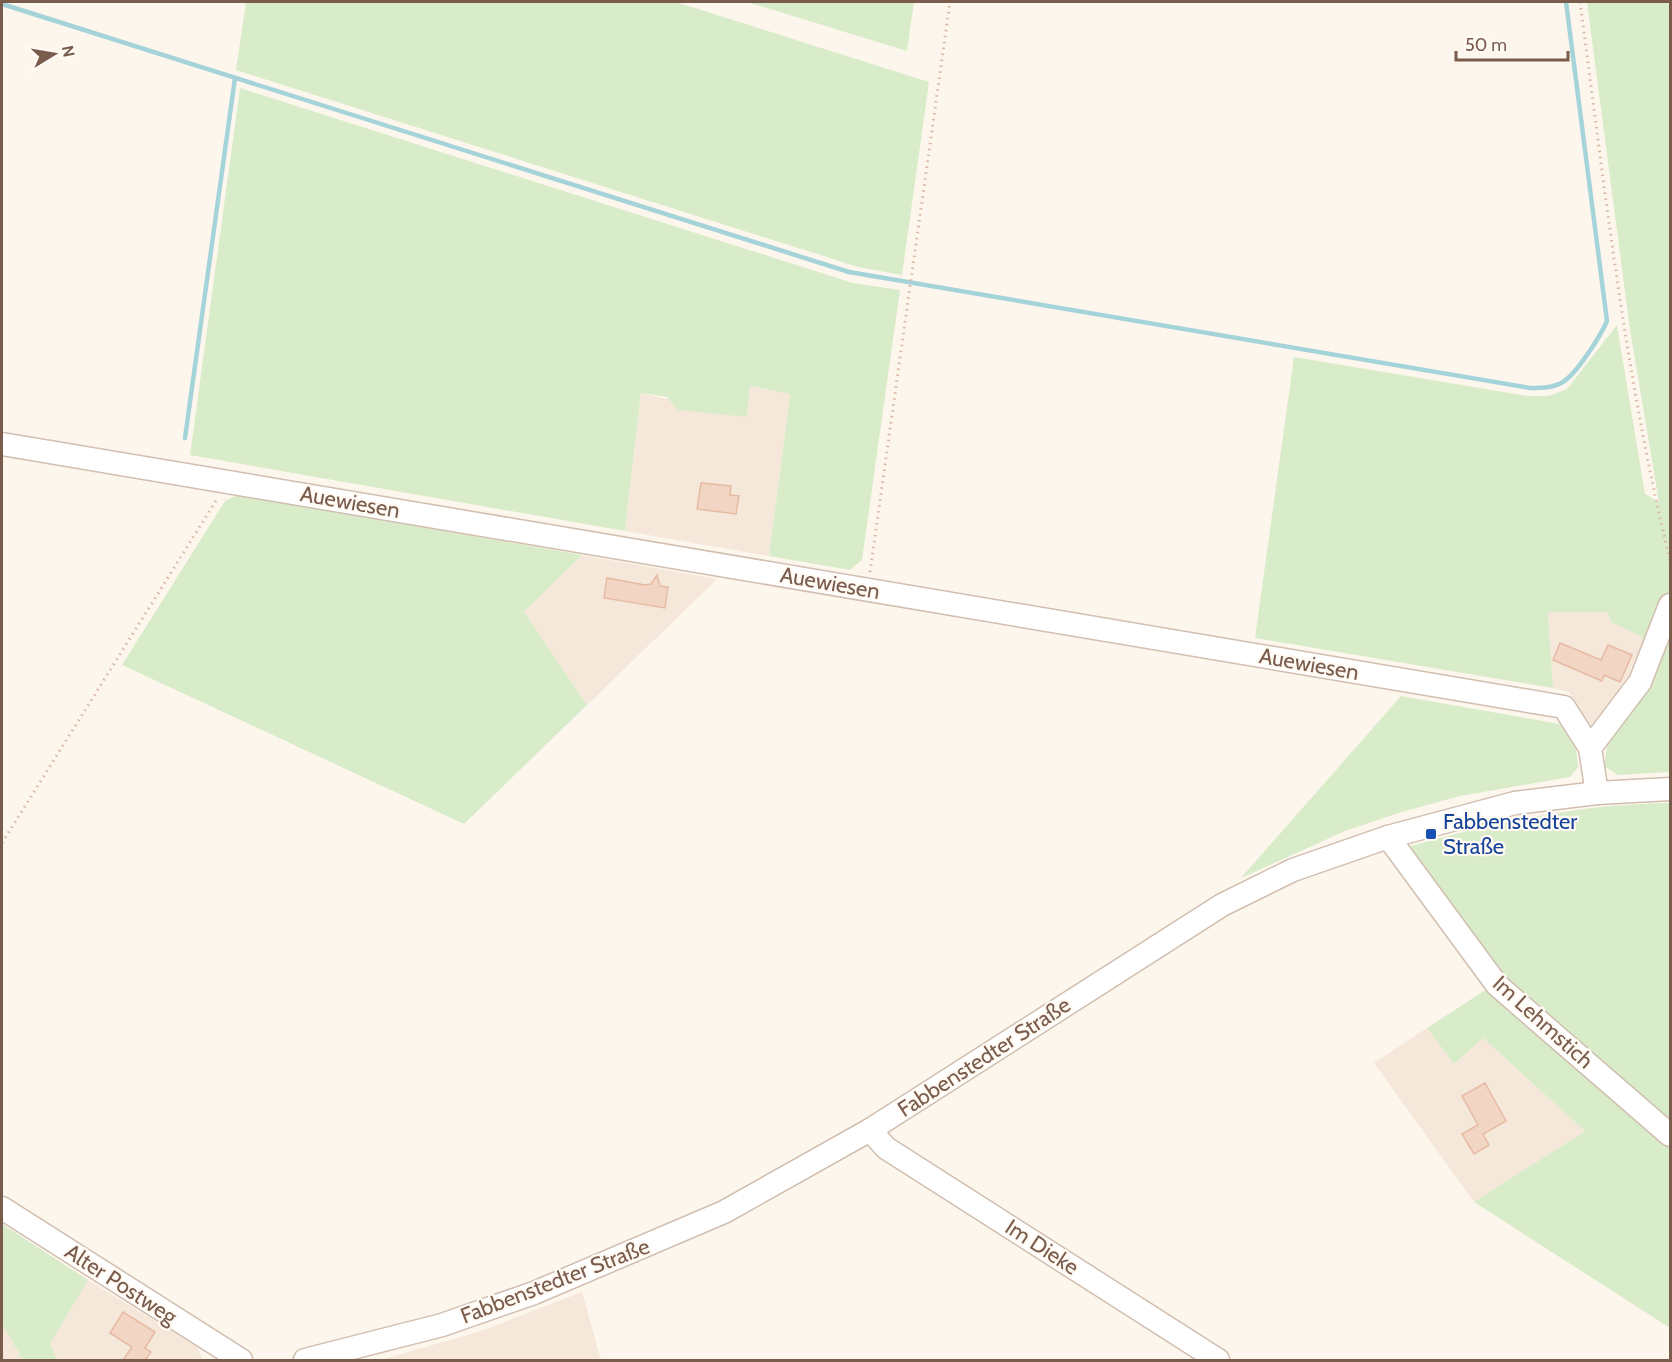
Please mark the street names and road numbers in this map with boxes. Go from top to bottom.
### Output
street label: Auewiesen [298,480,402,524]
street label: Auewiesen [778,561,882,605]
street label: Auewiesen [1257,642,1361,686]
street label: Im Lehmstich [1487,970,1599,1074]
street label: Fabbenstedter Straße [893,991,1075,1123]
street label: Im Dieke [1000,1213,1084,1281]
street label: Fabbenstedter Straße [457,1232,653,1330]
street label: Alter Postweg [60,1238,183,1331]

